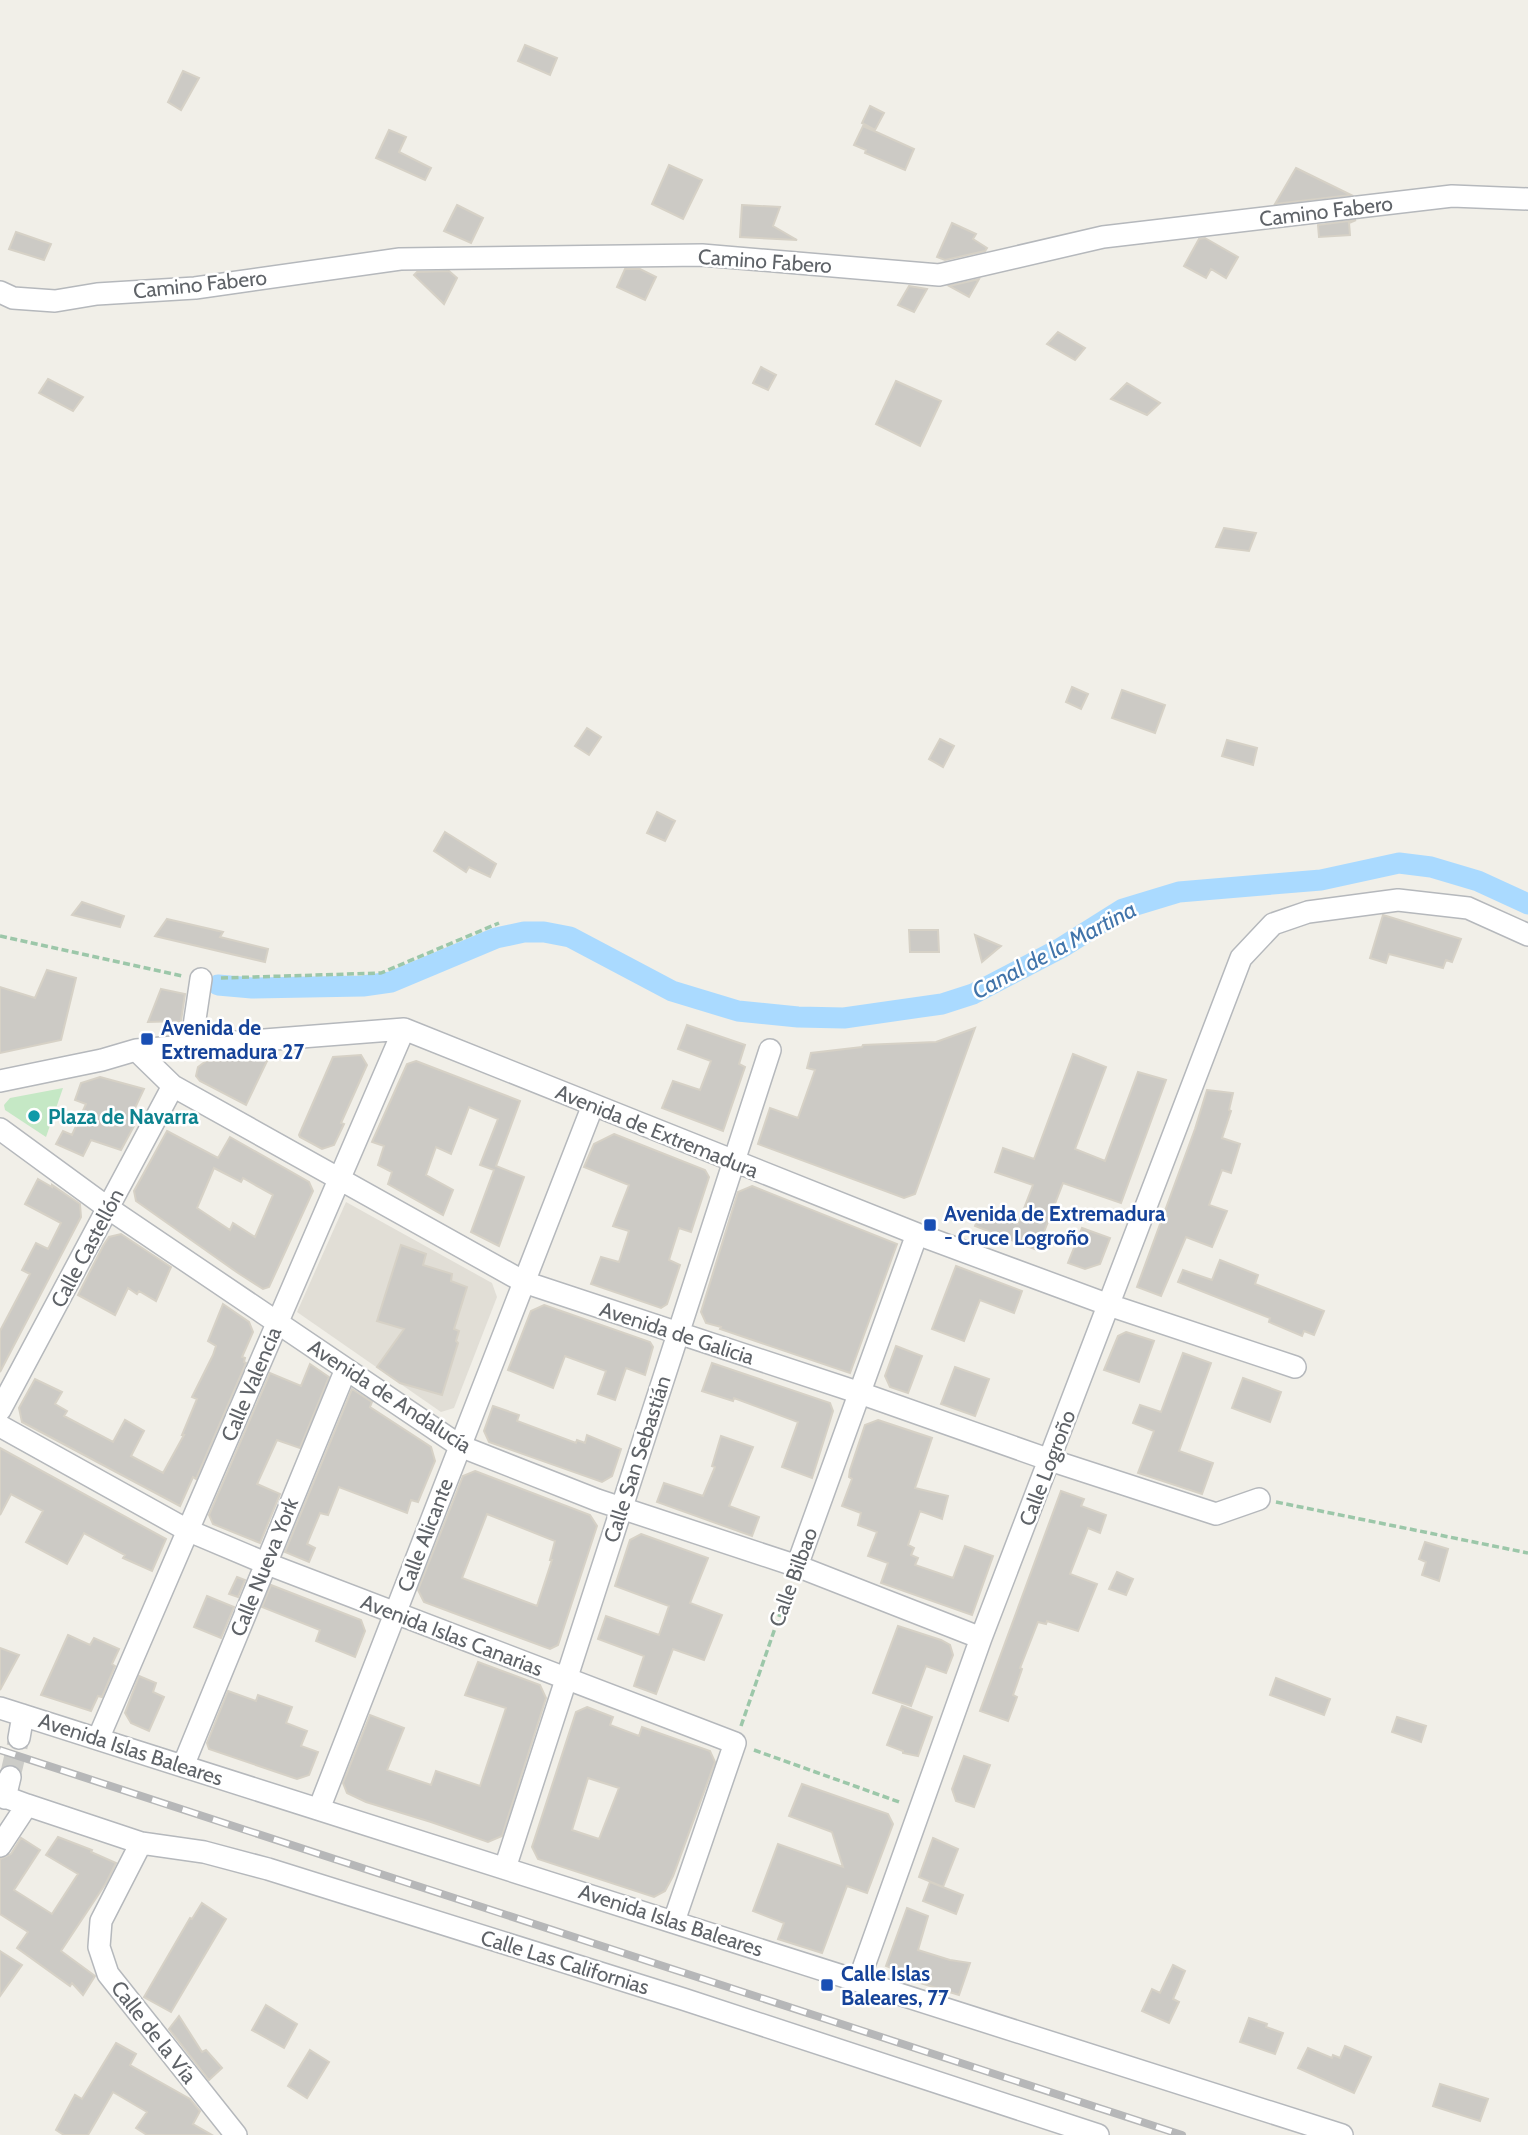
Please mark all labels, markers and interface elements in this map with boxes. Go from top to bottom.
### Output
street label: Camino Fabero [1258,190,1394,232]
street label: Camino Fabero [697,244,833,278]
street label: Camino Fabero [132,265,268,303]
water label: Canal de la Martina [967,895,1141,1005]
place label: Avenida de Extremadura 27 [161,1015,304,1064]
marker: Avenida de Extremadura 27 [139,1031,155,1047]
street label: Avenida de Extremadura [552,1079,762,1183]
place label: Plaza de Navarra [48,1104,199,1129]
marker: Plaza de Navarra [26,1108,42,1124]
street label: Calle Castellón [45,1184,129,1312]
place label: Avenida de Extremadura - Cruce Logroño [944,1201,1166,1250]
marker: Avenida de Extremadura - Cruce Logroño [922,1217,938,1233]
street label: Avenida de Galicia [597,1296,757,1370]
street label: Calle Valencia [216,1323,286,1445]
street label: Avenida de Andalucía [304,1334,476,1458]
street label: Calle San Sebastián [598,1372,676,1546]
street label: Calle Logroño [1014,1407,1080,1529]
street label: Calle Alicante [392,1475,458,1595]
street label: Calle Nueva York [225,1494,303,1640]
street label: Calle Bilbao [764,1524,822,1630]
street label: Avenida Islas Canarias [358,1589,547,1681]
street label: Avenida Islas Baleares [36,1707,227,1791]
street label: Avenida Islas Baleares [576,1878,767,1962]
street label: Calle Las Californias [478,1925,652,2000]
place label: Calle Islas Baleares, 77 [841,1961,949,2010]
street label: Calle de la Vía [106,1976,202,2088]
marker: Calle Islas Baleares, 77 [819,1977,835,1993]

